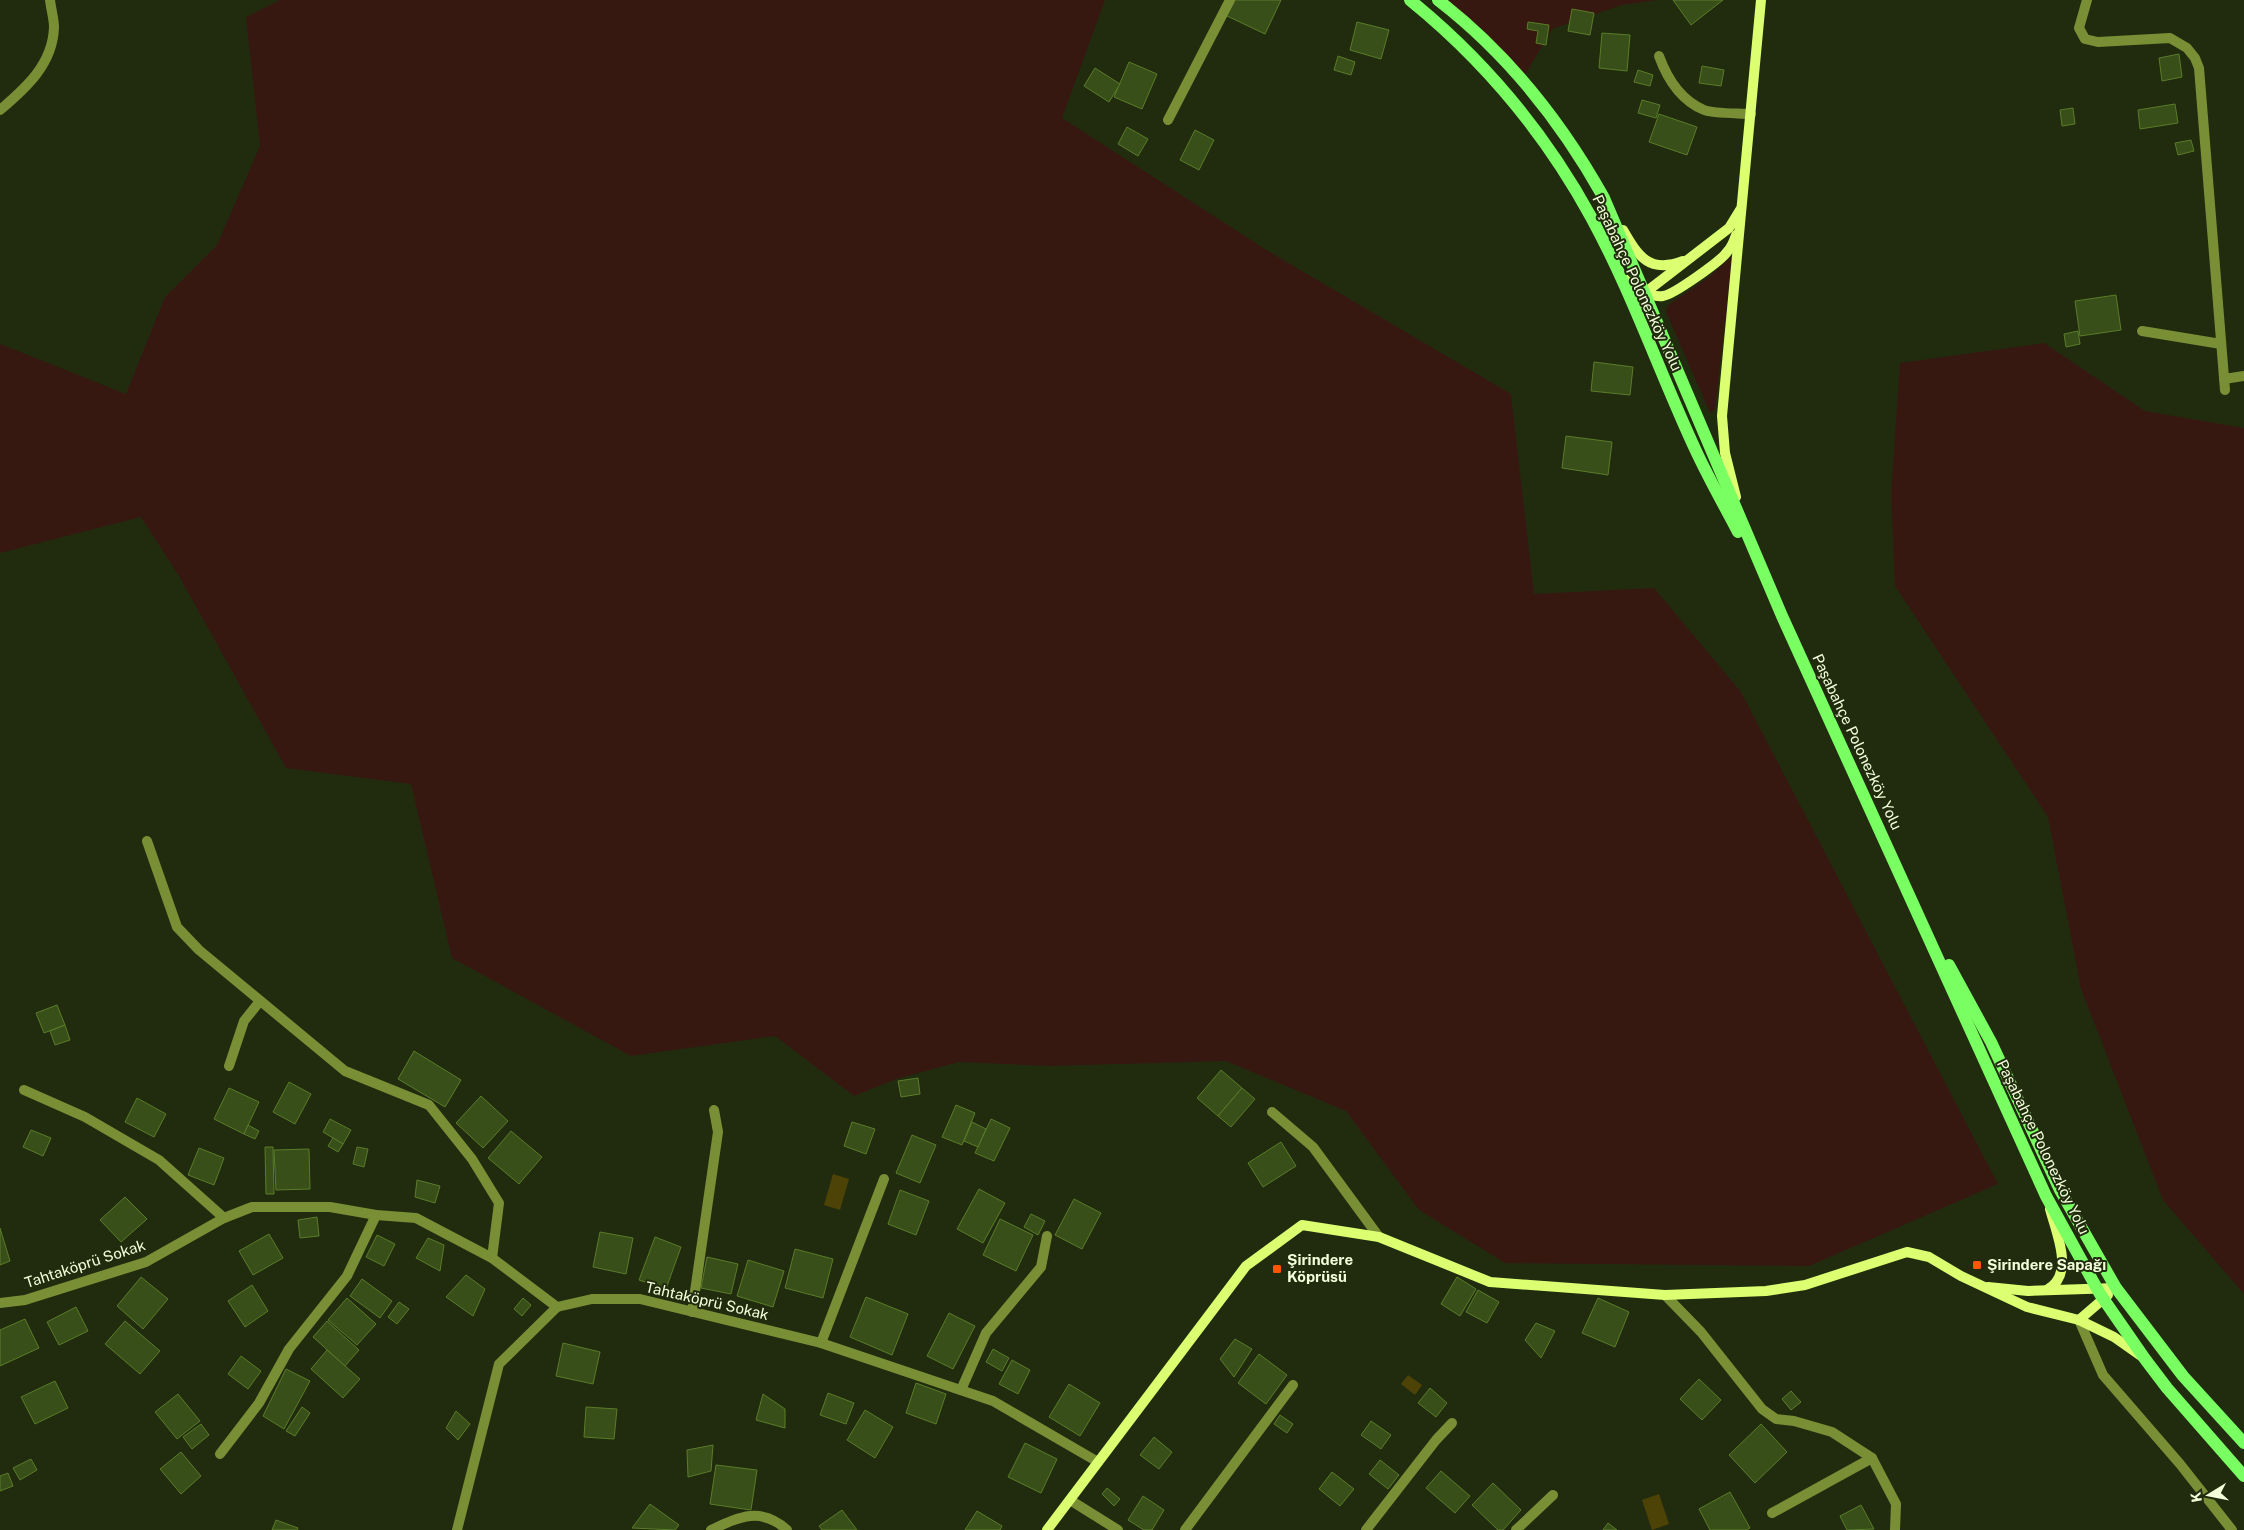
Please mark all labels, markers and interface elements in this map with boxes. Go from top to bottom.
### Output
street label: Paşabahçe Polonezköy Yolu [1589,192,1686,373]
street label: Paşabahçe Polonezköy Yolu [1809,651,1906,832]
street label: Paşabahçe Polonezköy Yolu [1994,1057,2093,1237]
street label: Tahtaköprü Sokak [22,1236,147,1291]
place label: Şirindere Köprüsü [1287,1251,1353,1285]
place label: Şirindere Sapağı [1987,1256,2106,1273]
marker: Şirindere Sapağı [1971,1259,1983,1271]
marker: Şirindere Köprüsü [1271,1263,1283,1275]
street label: Tahtaköprü Sokak [644,1278,770,1323]
north arrow [2184,1470,2234,1520]
text: K [2187,1491,2205,1504]

